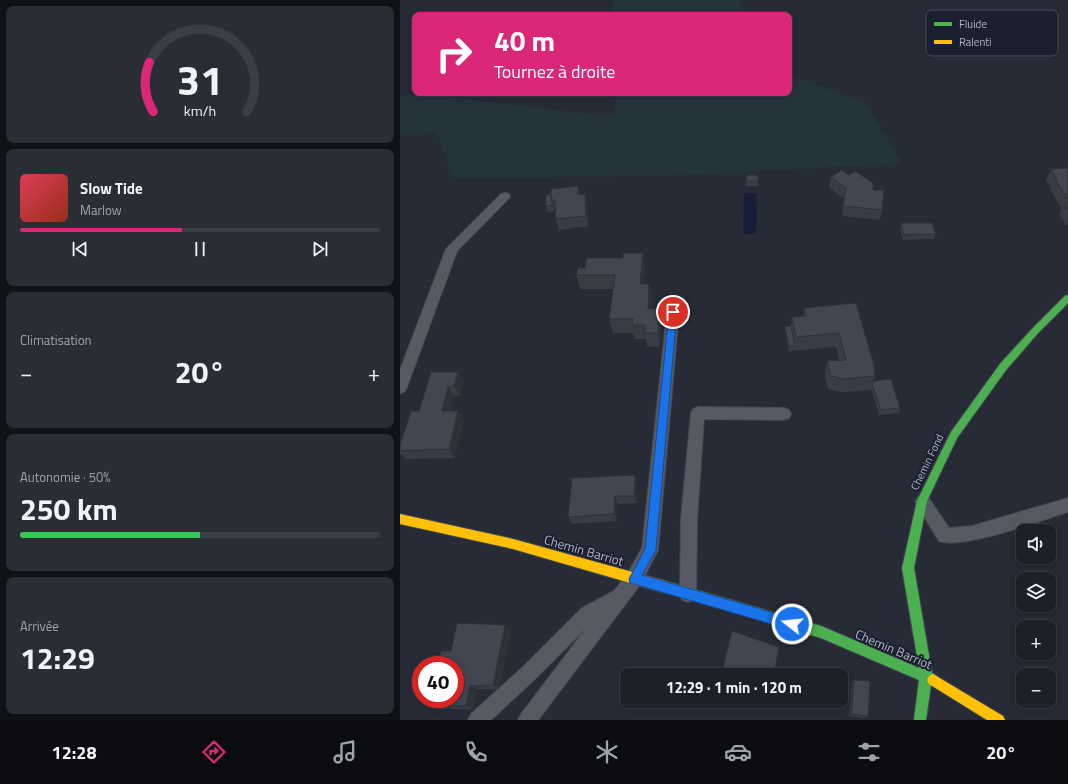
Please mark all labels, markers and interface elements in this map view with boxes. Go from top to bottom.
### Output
legend [926,10,1058,56]
text: Fluide [959,16,987,32]
text: 40 m [494,19,555,62]
icon: right [428,28,480,80]
text: Ralenti [959,34,992,50]
text: 31 [177,48,223,111]
text: Tournez à droite [494,58,615,85]
text: km/h [184,100,216,122]
text: Slow Tide [80,177,143,200]
text: Marlow [80,200,122,220]
icon: previous [69,238,91,260]
icon: pause [189,238,211,260]
icon: next [309,238,331,260]
pin [656,295,690,329]
icon: arrive [662,301,684,323]
text: Climatisation [20,330,92,350]
text: 20° [175,349,225,395]
text: − [20,356,32,390]
text: + [368,356,380,390]
street label: Chemin Fond [907,431,948,493]
text: Autonomie · 50% [20,467,111,487]
text: 250 km [20,486,118,532]
map controls [1016,524,1056,708]
button: sound [1016,524,1056,564]
street label: Chemin Barriot [542,529,627,571]
button: layers [1016,572,1056,612]
position arrow [771,603,813,645]
text: Arrivée [20,616,59,636]
button: + [1016,620,1056,660]
street label: Chemin Barriot [852,624,936,674]
text: 12:29 [20,635,95,681]
speed limit sign: 40 [412,656,464,708]
button: − [1016,668,1056,708]
text: 12:29 · 1 min · 120 m [666,676,802,699]
icon: directions [200,738,228,766]
icon: music [331,738,359,766]
icon: phone [462,738,490,766]
icon: climate [593,738,621,766]
icon: car [724,738,752,766]
icon: filters [855,738,883,766]
text: 12:28 [52,739,96,766]
text: 20° [986,739,1016,766]

